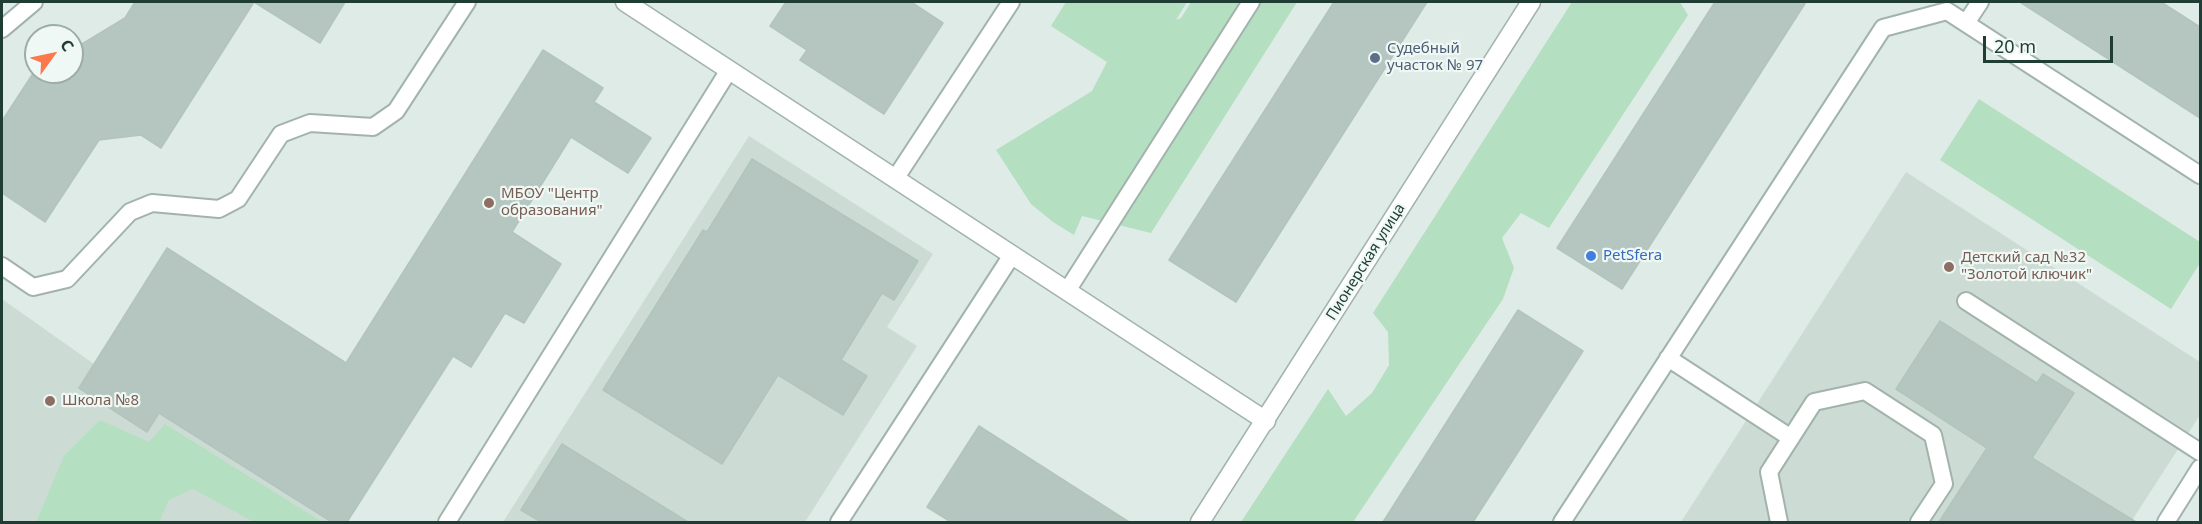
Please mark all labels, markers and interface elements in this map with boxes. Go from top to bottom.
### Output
north arrow [24,24,84,84]
scale bar [1986,24,2116,62]
text: 20 m [1994,34,2036,58]
text: С [55,35,79,56]
place label: Судебный участок № 97 [1387,40,1483,75]
marker: Судебный участок № 97 [1368,51,1382,65]
place label: МБОУ "Центр образования" [501,185,603,220]
marker: МБОУ "Центр образования" [482,196,496,210]
street label: Пионерская улица [1323,200,1409,324]
place label: PetSfera [1603,247,1662,265]
marker: PetSfera [1584,249,1598,263]
place label: Детский сад №32 "Золотой ключик" [1961,249,2092,284]
marker: Детский сад №32 "Золотой ключик" [1942,260,1956,274]
place label: Школа №8 [62,392,139,410]
marker: Школа №8 [43,394,57,408]

